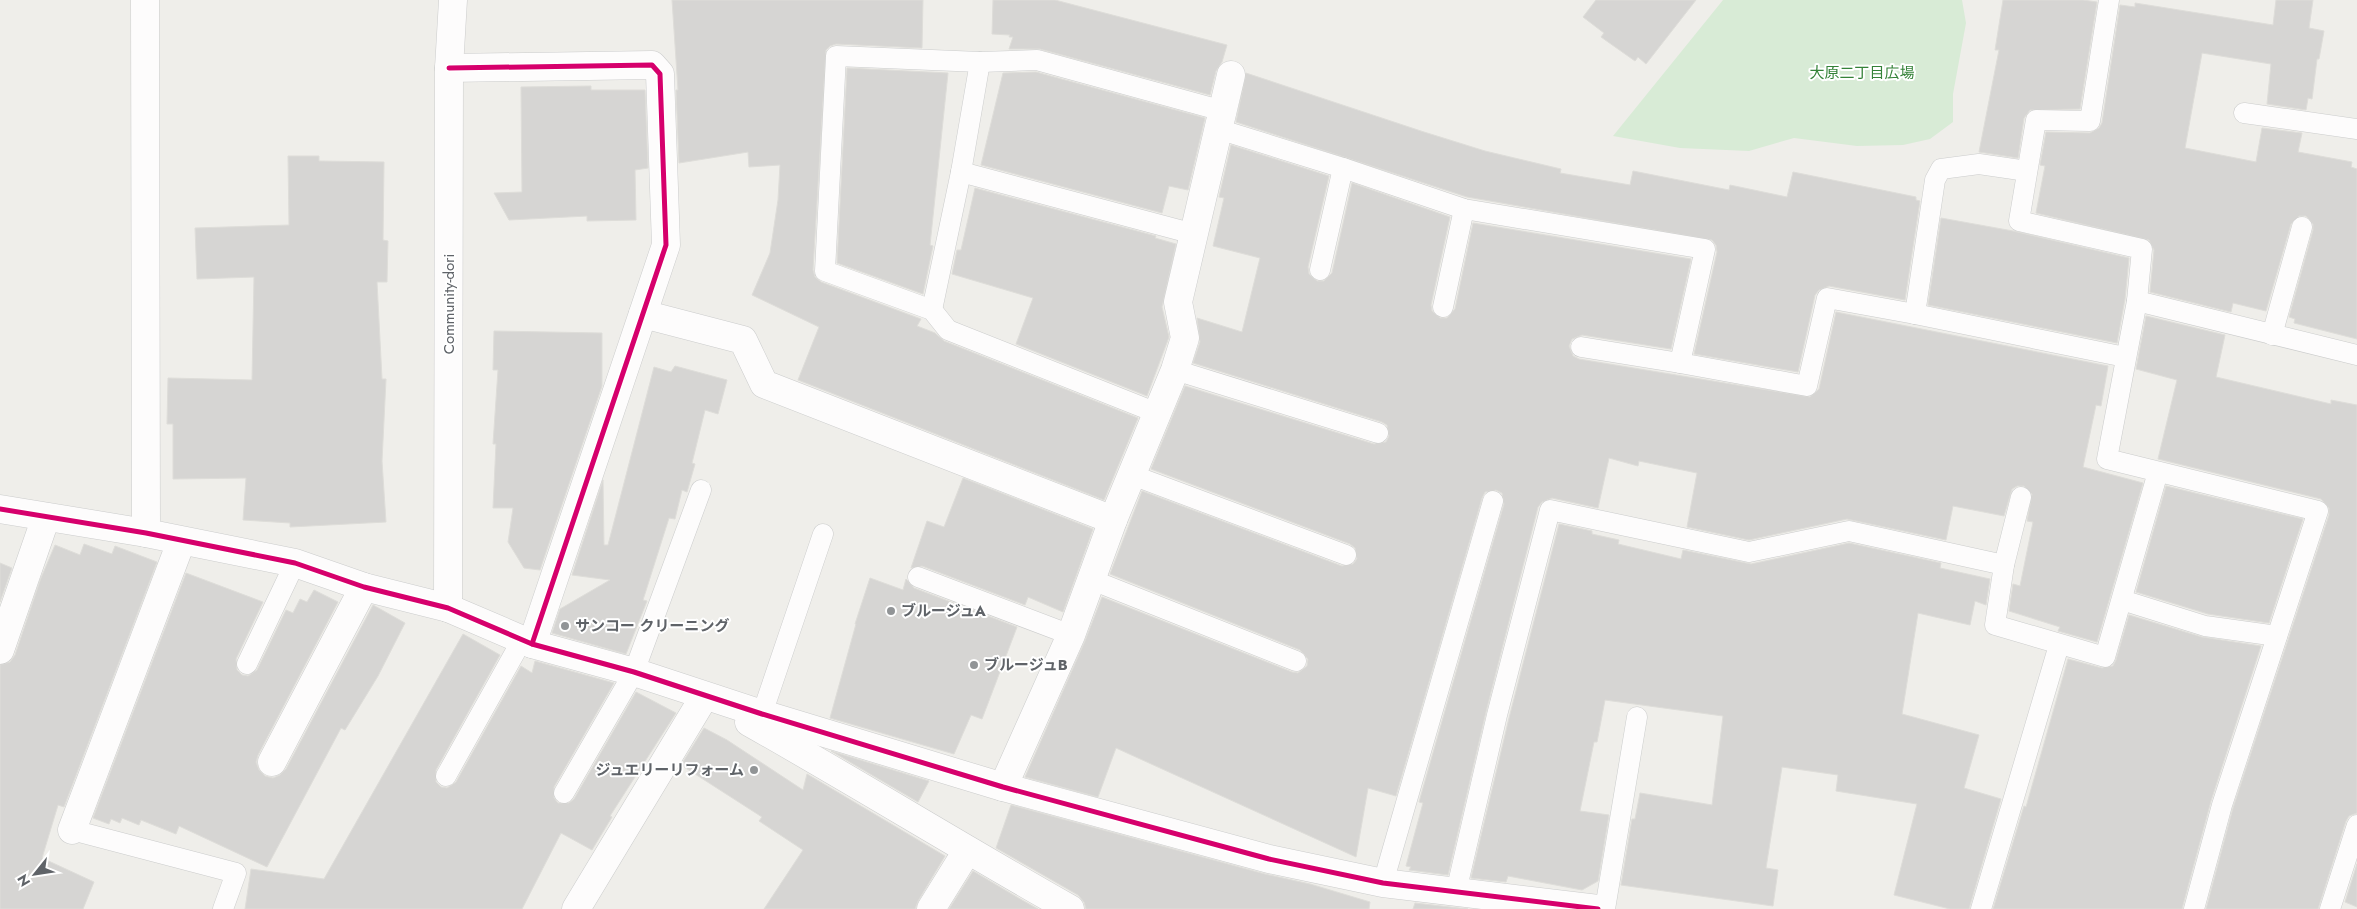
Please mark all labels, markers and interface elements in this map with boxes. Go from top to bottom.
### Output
park label: 大原二丁目広場 [1809,62,1915,84]
street label: Community-dori [438,254,460,354]
place label: ブルージュA [901,600,987,622]
marker: ブルージュA [885,605,897,617]
place label: サンコー クリーニング [575,615,730,637]
marker: サンコー クリーニング [559,620,571,632]
place label: ブルージュB [984,654,1068,676]
marker: ブルージュB [968,659,980,671]
place label: ジュエリーリフォーム [595,759,744,781]
marker: ジュエリーリフォーム [748,764,760,776]
north arrow [10,849,60,899]
text: N [12,871,35,890]

